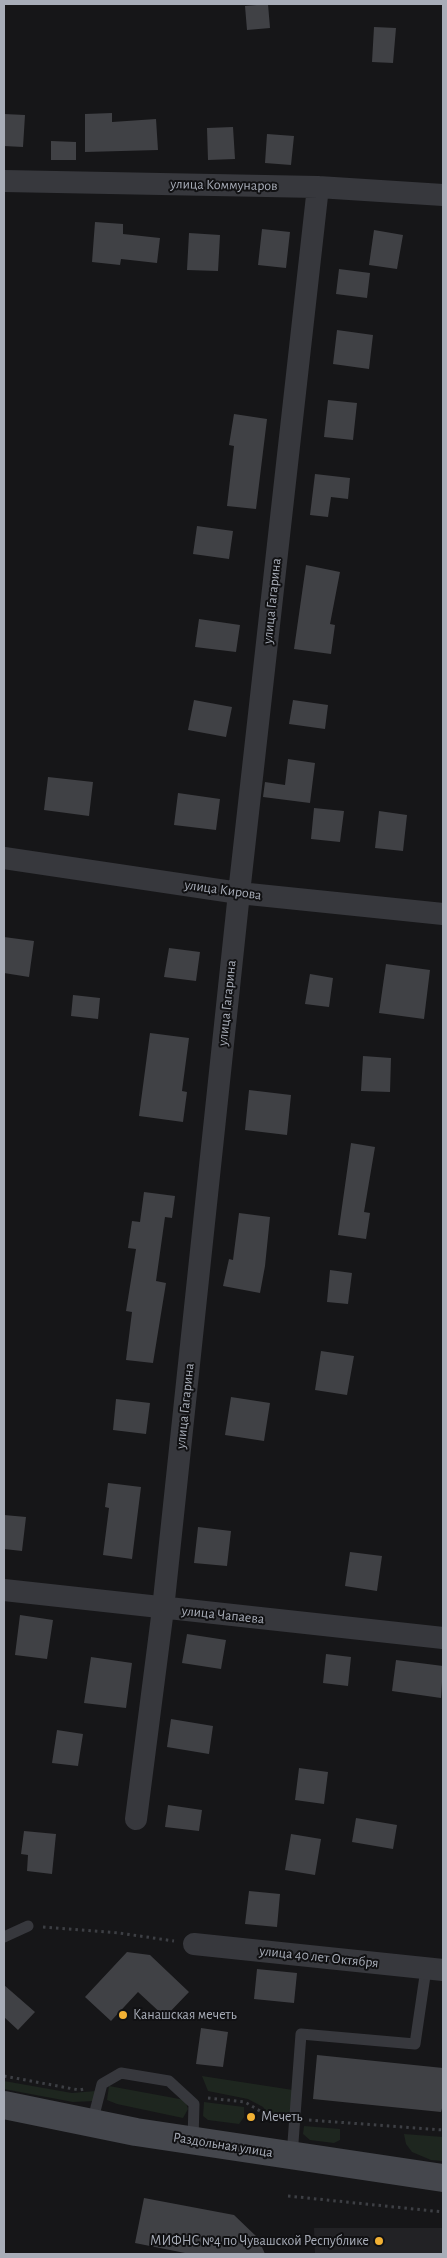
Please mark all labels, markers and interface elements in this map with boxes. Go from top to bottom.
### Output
street label: улица Коммунаров [170,176,278,194]
street label: улица Гагарина [259,557,285,645]
street label: улица Кирова [183,876,263,904]
street label: улица Гагарина [214,959,240,1047]
street label: улица Гагарина [172,1362,198,1450]
street label: улица Чапаева [181,1602,265,1628]
street label: улица 40 лет Октября [259,1942,379,1972]
place label: Канашская мечеть [133,2007,237,2023]
marker: Канашская мечеть [117,2009,129,2021]
place label: Мечеть [261,2109,303,2125]
marker: Мечеть [245,2111,257,2123]
street label: Раздольная улица [172,2129,274,2161]
place label: МИФНС №4 по Чувашской Республике [150,2233,369,2249]
marker: МИФНС №4 по Чувашской Республике [373,2235,385,2247]

